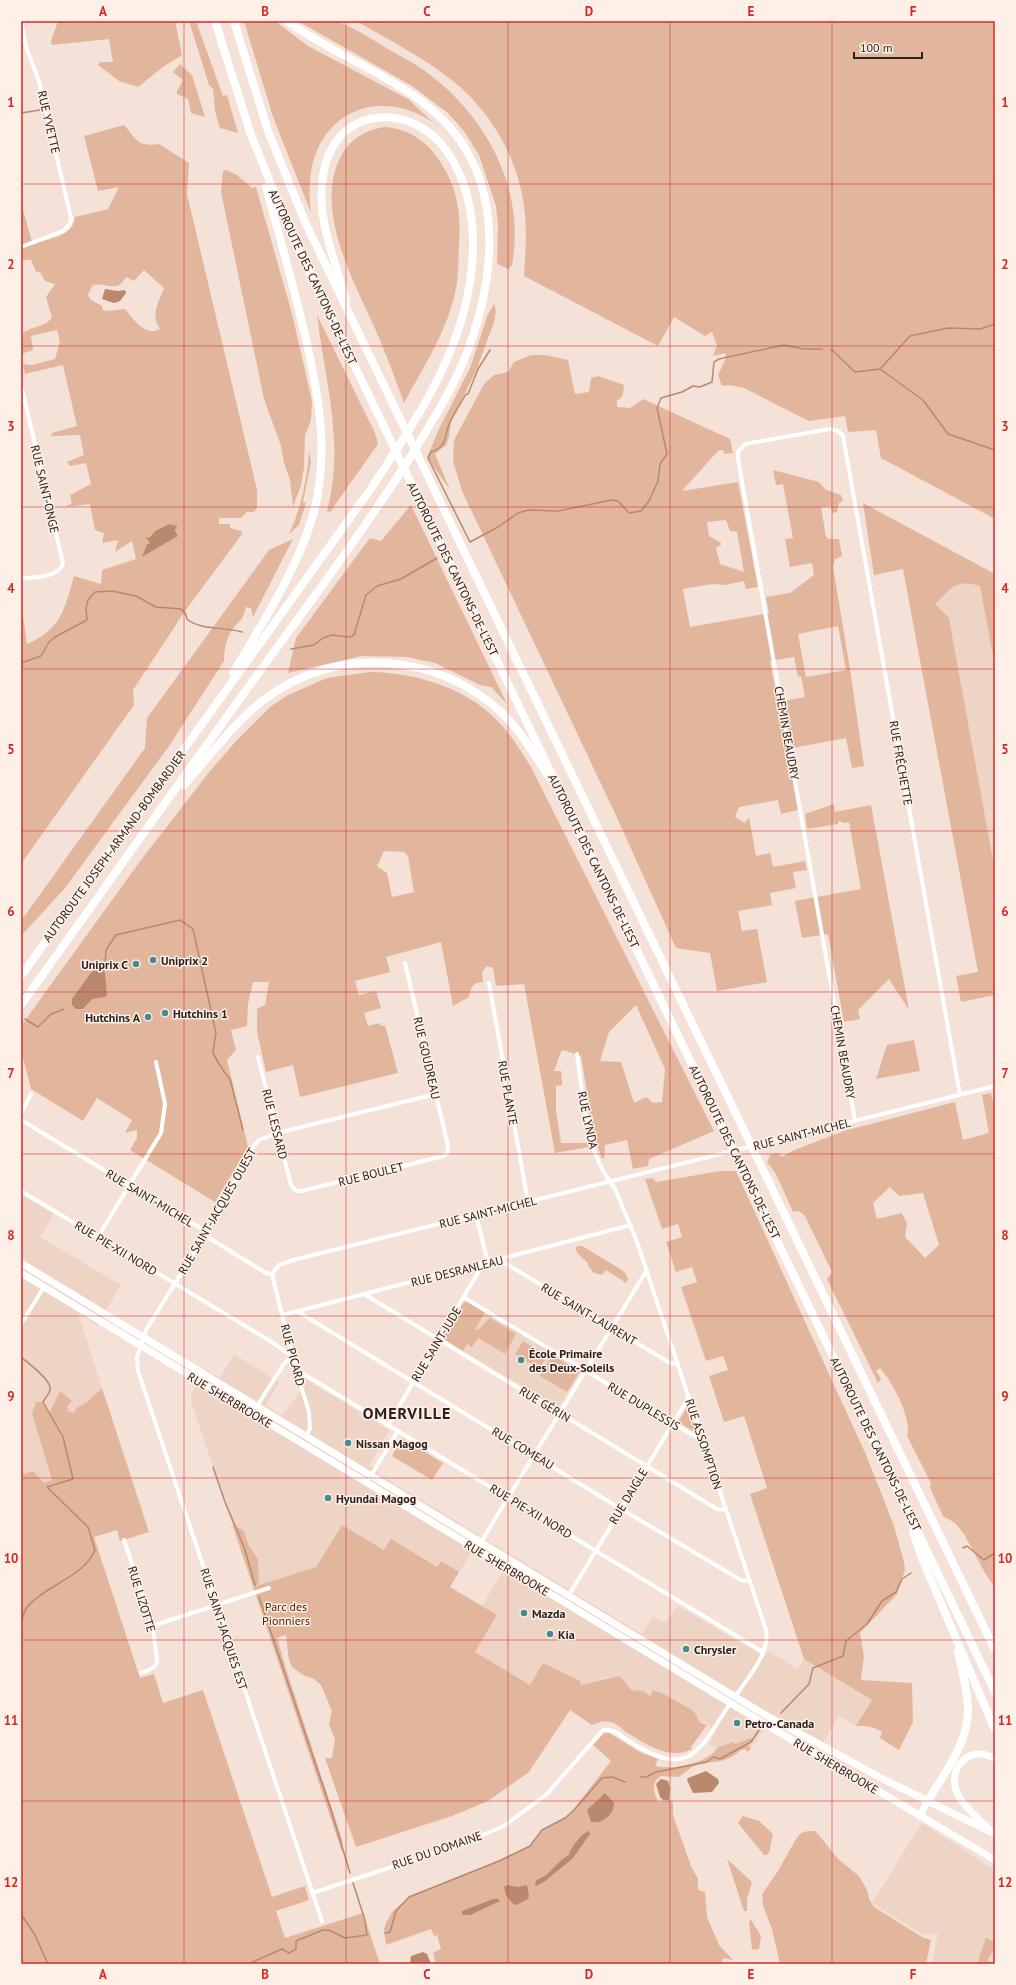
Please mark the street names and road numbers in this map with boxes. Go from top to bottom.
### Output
street label: RUE YVETTE [34,89,64,155]
street label: AUTOROUTE DES CANTONS-DE-L'EST [266,187,361,367]
street label: RUE SAINT-ONGE [28,444,62,534]
street label: AUTOROUTE DES CANTONS-DE-L'EST [404,479,502,659]
street label: CHEMIN BEAUDRY [771,685,803,781]
street label: RUE FRÉCHETTE [886,719,916,807]
street label: AUTOROUTE JOSEPH-ARMAND-BOMBARDIER [39,747,189,945]
street label: AUTOROUTE DES CANTONS-DE-L'EST [545,771,643,951]
street label: CHEMIN BEAUDRY [827,1004,859,1100]
street label: RUE GOUDREAU [410,1015,444,1101]
street label: RUE PLANTE [495,1059,521,1127]
street label: AUTOROUTE DES CANTONS-DE-L'EST [686,1062,784,1242]
street label: RUE LESSARD [259,1087,291,1161]
street label: RUE LYNDA [575,1090,601,1150]
street label: RUE SAINT-MICHEL [752,1115,852,1153]
street label: RUE SAINT-JACQUES OUEST [175,1145,260,1277]
street label: RUE BOULET [337,1159,406,1189]
street label: RUE SAINT-MICHEL [103,1166,197,1230]
street label: RUE SAINT-MICHEL [438,1193,538,1231]
street label: RUE PIE-XII NORD [72,1218,160,1279]
street label: RUE DESRANLEAU [409,1252,505,1290]
street label: RUE SAINT-LAURENT [538,1280,640,1349]
street label: RUE SAINT-JUDE [408,1304,464,1384]
street label: RUE PICARD [278,1322,308,1388]
street label: AUTOROUTE DES CANTONS-DE-L'EST [827,1354,925,1534]
street label: RUE SHERBROOKE [185,1369,275,1431]
street label: RUE DUPLESSIS [605,1378,683,1434]
street label: RUE GÉRIN [517,1383,573,1425]
street label: RUE ASSOMPTION [682,1397,726,1491]
street label: RUE COMEAU [489,1424,557,1472]
street label: RUE DAIGLE [605,1465,651,1527]
street label: RUE PIE-XII NORD [487,1481,575,1542]
street label: RUE SHERBROOKE [462,1537,552,1599]
street label: RUE LIZOTTE [125,1564,159,1634]
street label: RUE SAINT-JACQUES EST [197,1566,251,1692]
street label: RUE SHERBROOKE [791,1735,881,1797]
street label: RUE DU DOMAINE [390,1828,484,1872]

